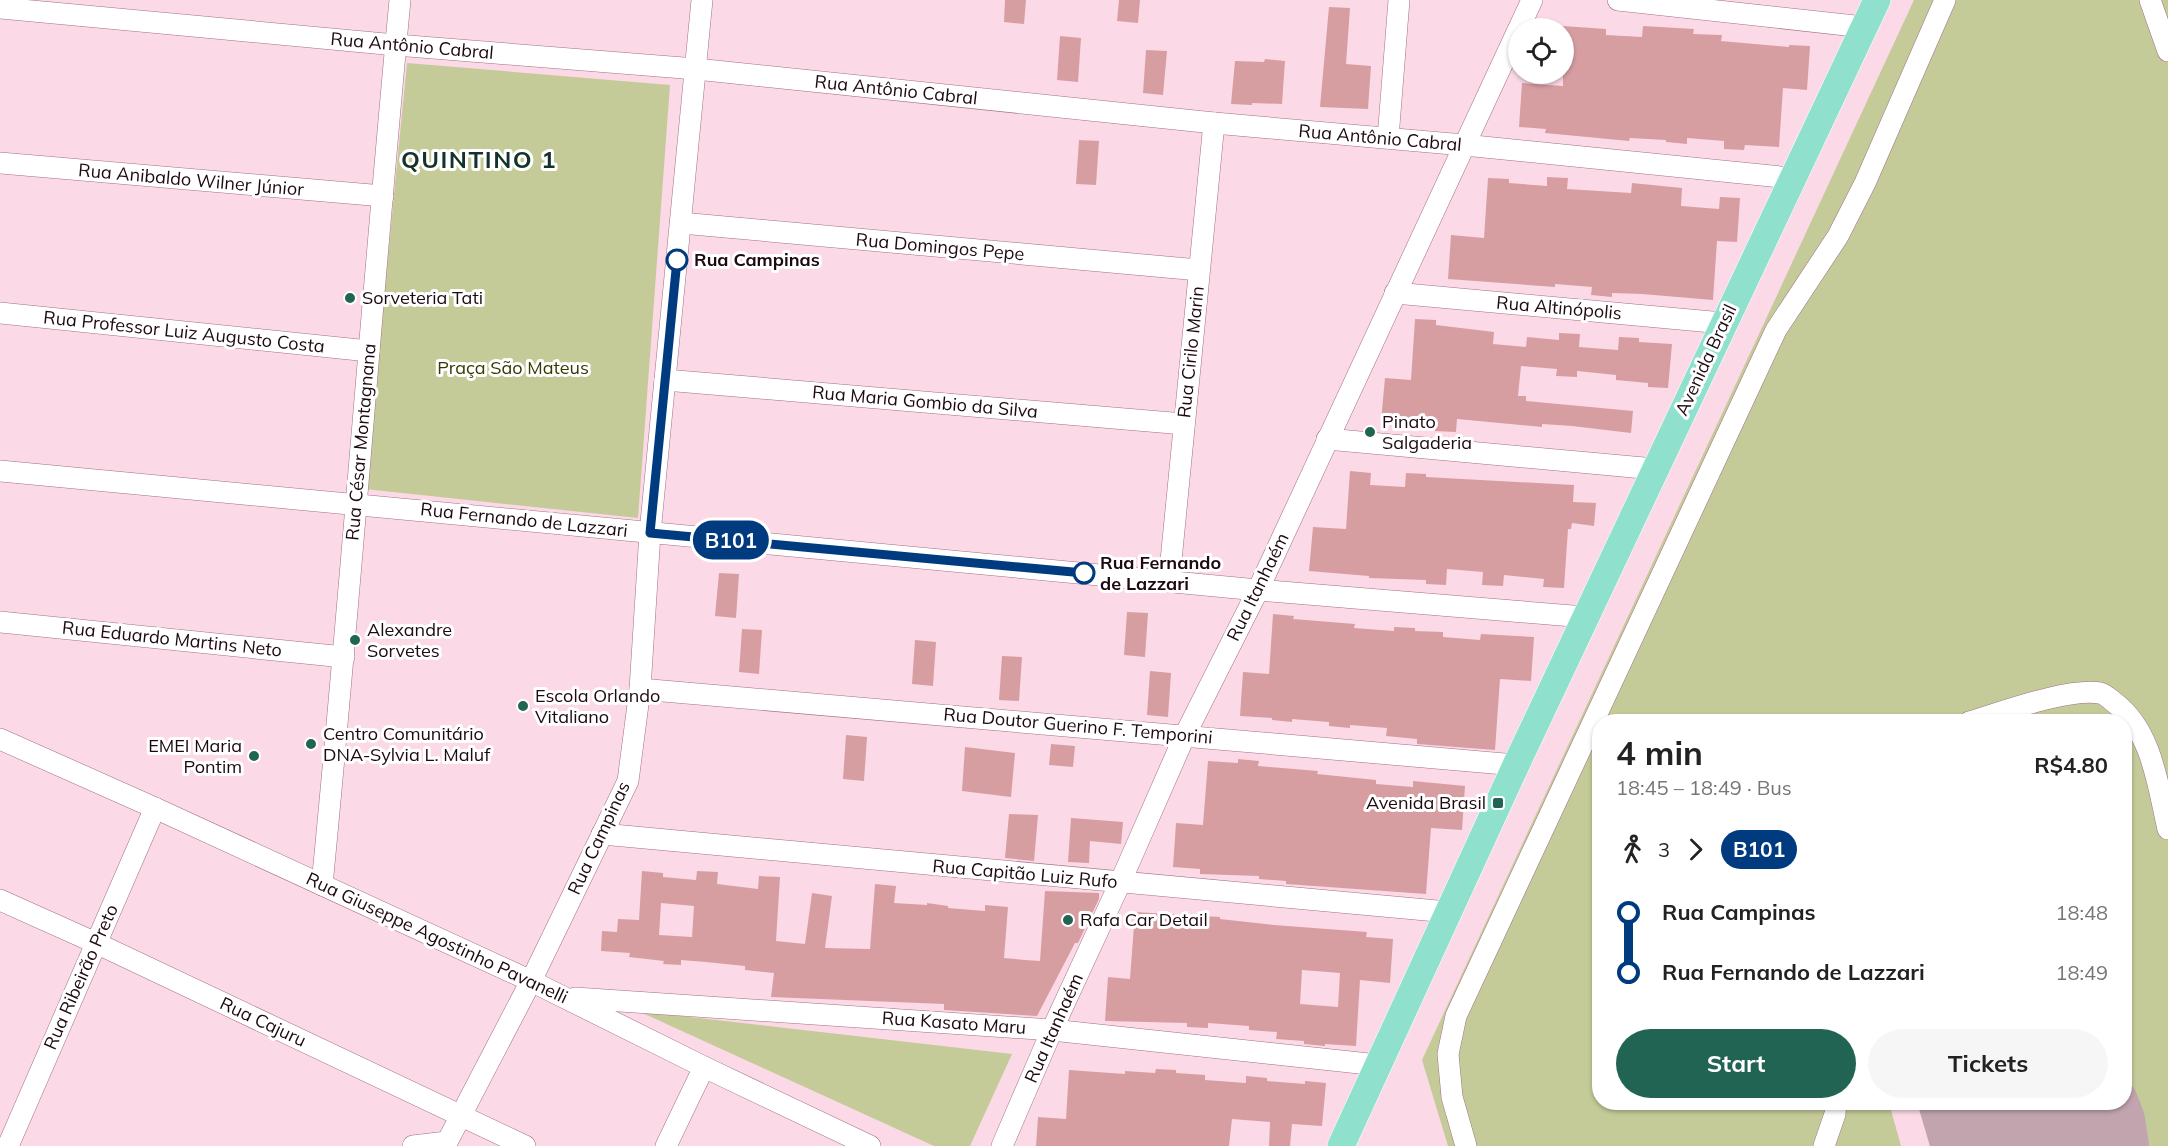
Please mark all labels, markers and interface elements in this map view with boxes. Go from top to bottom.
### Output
map controls [1508,18,1574,84]
button: locate [1508,18,1574,84]
street label: Rua Antônio Cabral [330,27,495,64]
street label: Rua Antônio Cabral [814,70,979,109]
street label: Rua Antônio Cabral [1298,119,1463,156]
district label: QUINTINO 1 [401,144,557,174]
street label: Rua Anibaldo Wilner Júnior [77,158,305,201]
street label: Rua Domingos Pepe [855,228,1025,265]
place label: Rua Campinas [694,248,820,271]
marker: Rua Campinas [666,249,688,271]
street label: Rua Cirilo Marin [1172,285,1209,419]
place label: Sorveteria Tati [362,286,483,309]
marker: Sorveteria Tati [343,291,357,305]
street label: Rua Altinópolis [1495,291,1623,324]
street label: Avenida Brasil [1670,301,1741,419]
street label: Rua Professor Luiz Augusto Costa [42,305,326,358]
street label: Rua César Montagnana [340,342,381,541]
park label: Praça São Mateus [437,356,589,379]
street label: Rua Maria Gombio da Silva [811,380,1039,423]
place label: Pinato Salgaderia [1382,410,1472,454]
marker: Pinato Salgaderia [1363,425,1377,439]
street label: Rua Fernando de Lazzari [419,497,629,542]
line badge: B101 [689,520,773,560]
text: B101 [705,527,757,553]
street label: Rua Itanhaém [1221,529,1294,645]
place label: Rua Fernando de Lazzari [1100,551,1221,595]
marker: Rua Fernando de Lazzari [1073,562,1095,584]
street label: Rua Eduardo Martins Neto [61,616,283,661]
place label: Alexandre Sorvetes [367,618,452,662]
marker: Alexandre Sorvetes [348,633,362,647]
place label: Escola Orlando Vitaliano [535,684,660,728]
marker: Escola Orlando Vitaliano [516,699,530,713]
street label: Rua Doutor Guerino F. Temporini [943,702,1214,749]
place label: Centro Comunitário DNA-Sylvia L. Maluf [323,722,491,766]
text: 4 min [1616,732,1703,773]
place label: EMEI Maria Pontim [148,734,242,778]
marker: Centro Comunitário DNA-Sylvia L. Maluf [304,737,318,751]
marker: EMEI Maria Pontim [247,749,261,763]
text: R$4.80 [2034,751,2108,779]
text: 18:45 – 18:49 · Bus [1616,775,1792,800]
street label: Rua Campinas [562,777,635,898]
place label: Avenida Brasil [1366,791,1486,814]
marker: Avenida Brasil [1491,796,1505,810]
icon: walk [1616,833,1649,866]
icon: forward [1679,833,1712,866]
text: B101 [1733,836,1785,862]
text: 3 [1658,837,1670,862]
street label: Rua Capitão Luiz Rufo [932,854,1118,893]
street label: Rua Giuseppe Agostinho Pavanelli [303,867,572,1008]
text: Rua Campinas [1662,898,1816,926]
text: 18:48 [2055,900,2108,925]
street label: Rua Ribeirão Preto [38,901,123,1053]
place label: Rafa Car Detail [1080,908,1208,931]
marker: Rafa Car Detail [1061,913,1075,927]
text: Rua Fernando de Lazzari [1662,958,1925,986]
text: 18:49 [2055,960,2108,985]
street label: Rua Itanhaém [1019,969,1088,1086]
street label: Rua Cajuru [216,992,310,1052]
street label: Rua Kasato Maru [881,1006,1027,1039]
button: Start [1616,1029,1856,1098]
button: Tickets [1868,1029,2108,1098]

